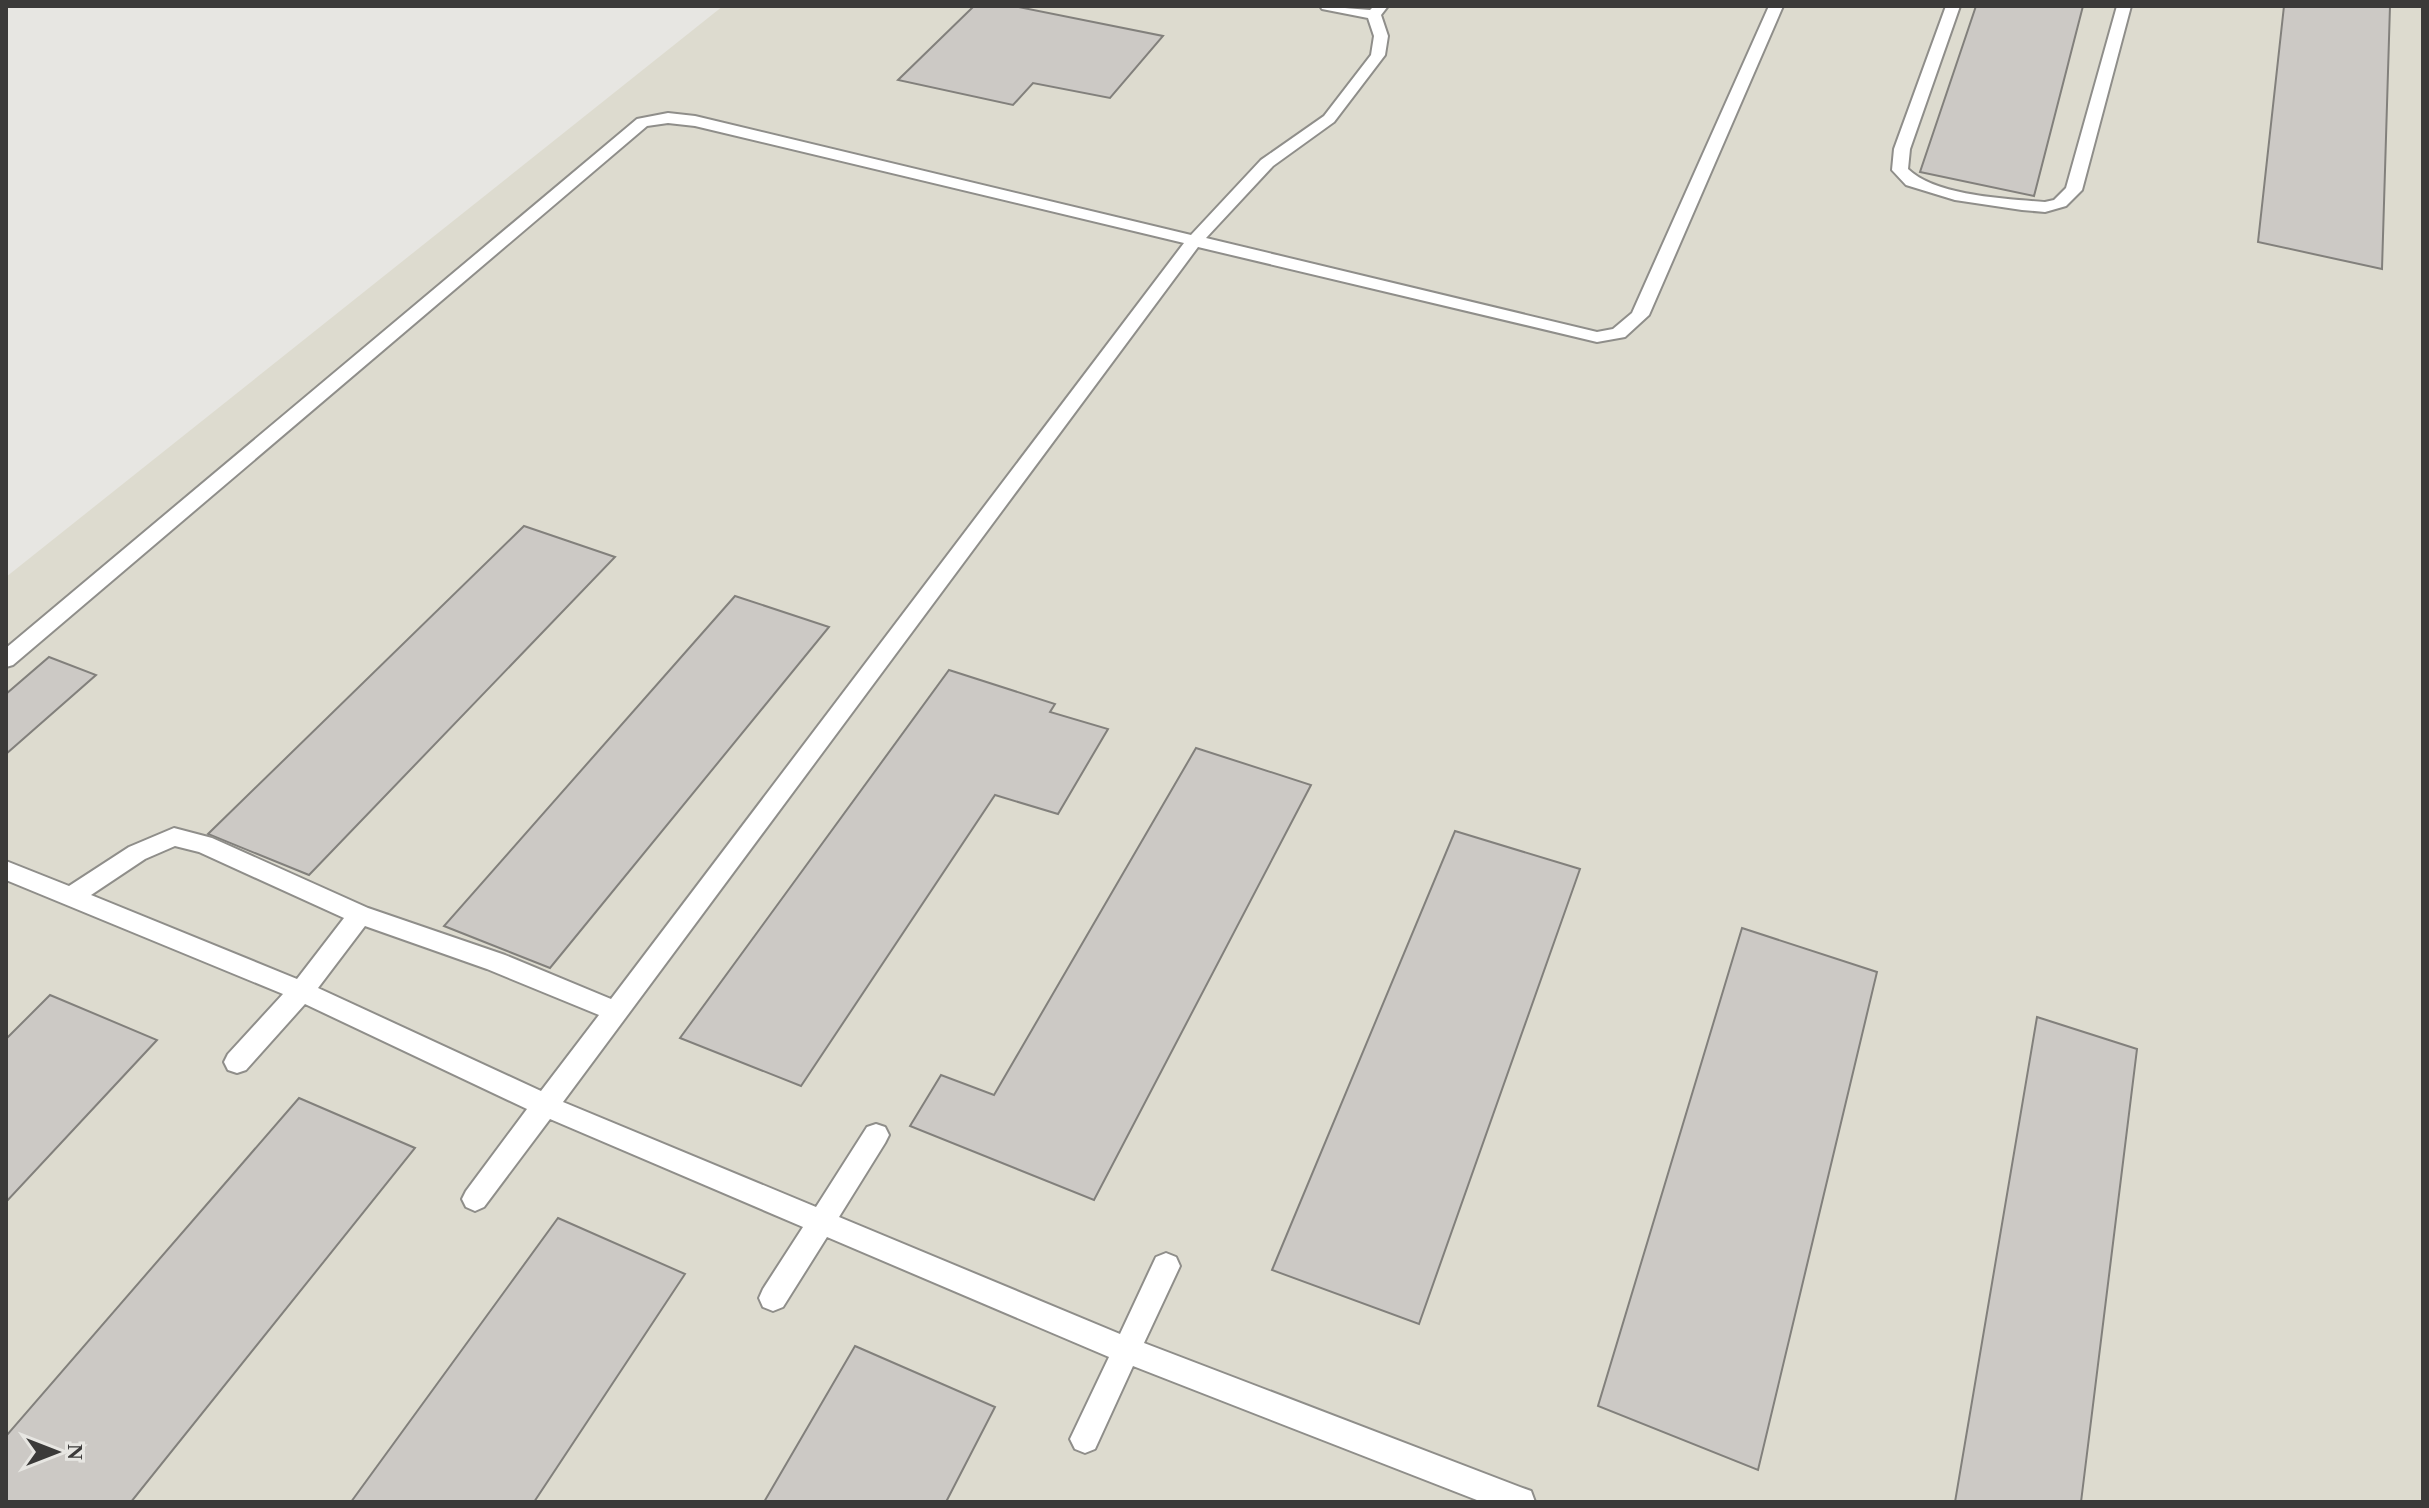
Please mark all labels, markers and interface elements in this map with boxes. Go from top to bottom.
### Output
north arrow [16,1412,96,1492]
text: N [63,1444,88,1460]

